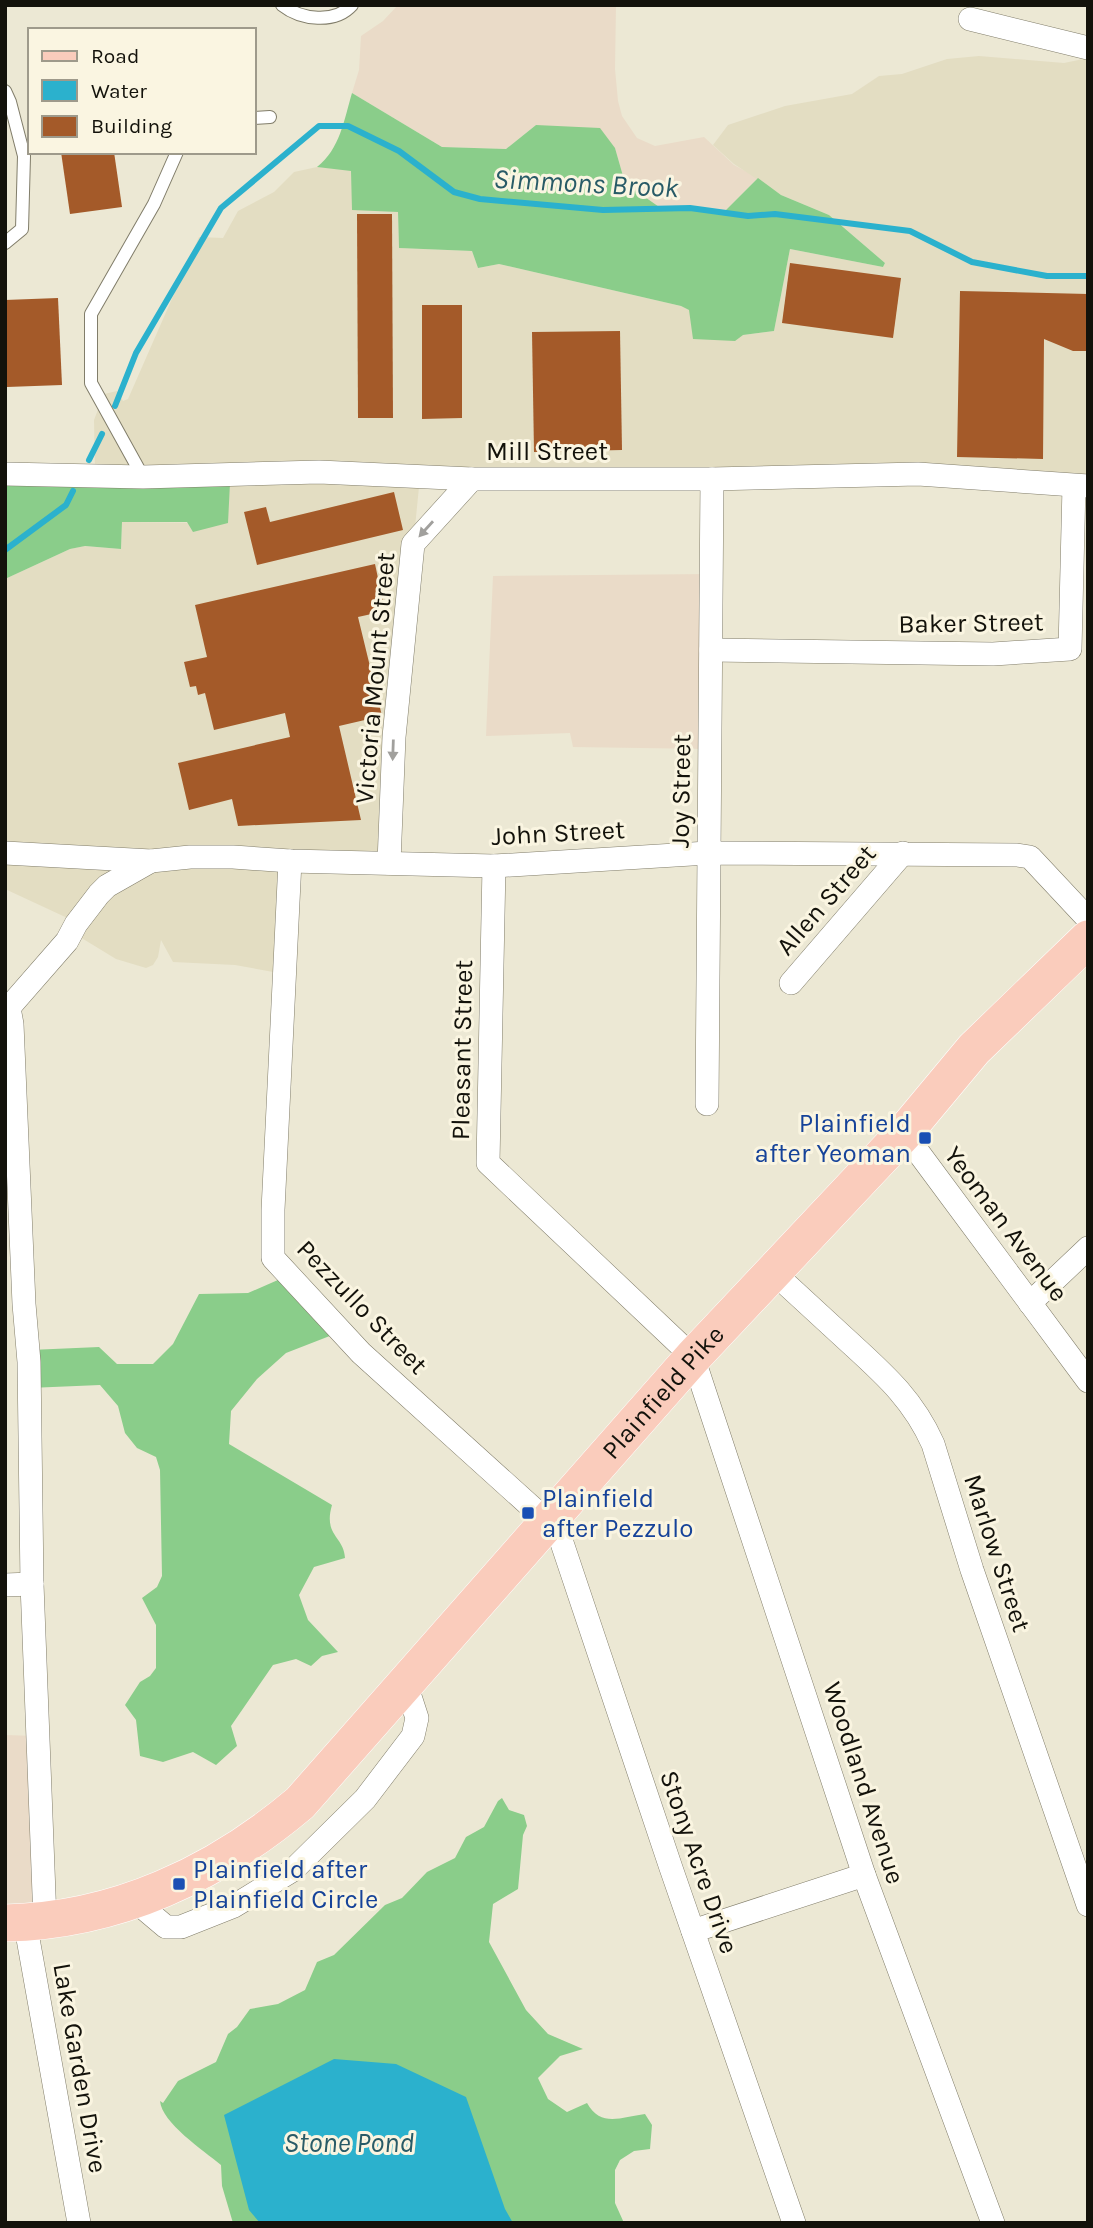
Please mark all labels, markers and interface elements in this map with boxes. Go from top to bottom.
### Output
legend [28,28,256,154]
text: Road [91,44,139,68]
text: Water [91,79,147,103]
text: Building [91,114,172,138]
water label: Simmons Brook [493,162,680,204]
street label: Mill Street [486,436,608,467]
one-way arrow [419,520,435,537]
street label: Victoria Mount Street [349,551,401,805]
street label: Baker Street [898,606,1044,640]
street label: Joy Street [665,733,697,848]
one-way arrow [388,740,399,762]
street label: John Street [490,814,626,852]
street label: Allen Street [770,838,882,962]
street label: Pleasant Street [445,959,479,1140]
place label: Plainfield after Yeoman [755,1108,911,1169]
marker: Plainfield after Yeoman [917,1130,933,1146]
street label: Yeoman Avenue [938,1140,1074,1308]
street label: Pezzullo Street [290,1233,434,1381]
street label: Plainfield Pike [595,1319,730,1465]
street label: Marlow Street [957,1470,1037,1636]
place label: Plainfield after Pezzulo [542,1483,694,1544]
marker: Plainfield after Pezzulo [520,1505,536,1521]
street label: Woodland Avenue [817,1678,911,1888]
street label: Stony Acre Drive [653,1766,745,1958]
place label: Plainfield after Plainfield Circle [193,1854,378,1915]
marker: Plainfield after Plainfield Circle [171,1876,187,1892]
street label: Lake Garden Drive [46,1961,114,2175]
water label: Stone Pond [284,2126,414,2159]

